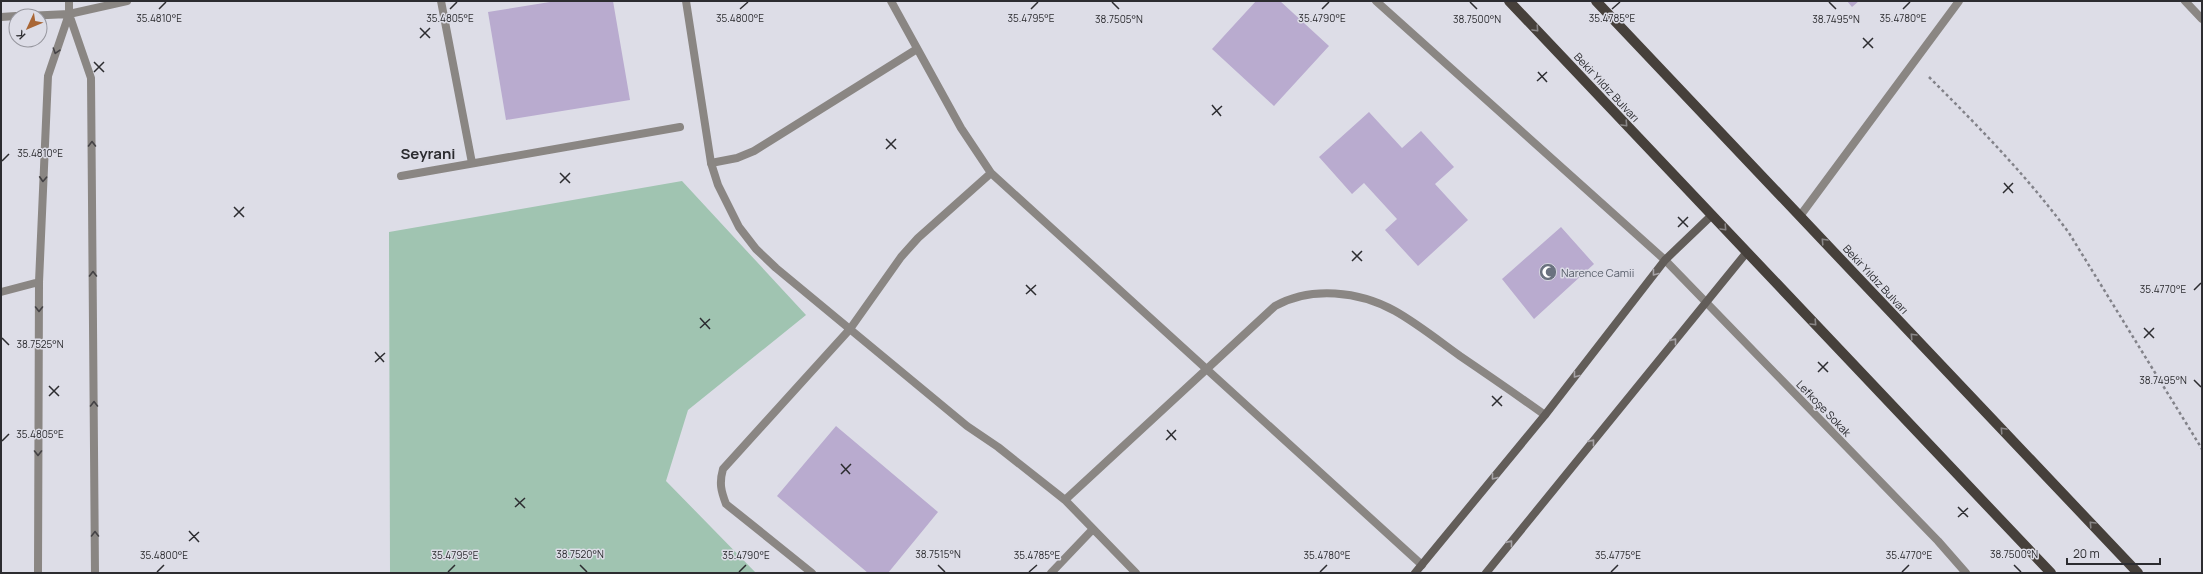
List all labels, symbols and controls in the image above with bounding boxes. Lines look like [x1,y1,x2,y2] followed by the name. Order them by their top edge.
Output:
[8,8,48,48] north arrow
[136,11,182,25] text: 35.4810°E
[426,11,474,25] text: 35.4805°E
[716,11,764,25] text: 35.4800°E
[1008,11,1055,25] text: 35.4795°E
[1298,11,1346,25] text: 35.4790°E
[1589,11,1636,25] text: 35.4785°E
[1880,11,1927,25] text: 35.4780°E
[1095,12,1143,26] text: 38.7505°N
[1453,12,1501,26] text: 38.7500°N
[1812,12,1860,26] text: 38.7495°N
[1531,24,1539,32] one-way arrow
[12,27,28,43] text: K
[53,47,61,54] one-way arrow
[1571,49,1643,125] street label: Bekir Yıldız Bulvarı
[1621,119,1628,127] one-way arrow
[88,141,96,147] one-way arrow
[400,143,456,164] district label: Seyrani
[17,146,63,160] text: 35.4810°E
[39,176,48,182] one-way arrow
[1720,223,1727,231] one-way arrow
[1821,238,1829,246] one-way arrow
[1840,241,1912,317] street label: Bekir Yıldız Bulvarı
[1538,262,1558,282] mosque icon: Narence Camii
[1561,265,1634,280] place label: Narence Camii
[1653,268,1660,275] one-way arrow
[89,271,97,277] one-way arrow
[2140,282,2186,296] text: 35.4770°E
[35,306,43,312] one-way arrow
[1809,318,1817,326] one-way arrow
[1911,333,1918,341] one-way arrow
[16,337,64,351] text: 38.7525°N
[1670,338,1677,346] one-way arrow
[1573,371,1580,378] one-way arrow
[2139,373,2187,387] text: 38.7495°N
[1793,377,1855,440] street label: Lefkoşe Sokak
[90,401,98,407] one-way arrow
[16,427,64,441] text: 35.4805°E
[2000,427,2008,435] one-way arrow
[1588,439,1595,446] one-way arrow
[34,450,42,456] one-way arrow
[1492,472,1499,479] one-way arrow
[2090,521,2097,529] one-way arrow
[91,531,99,537] one-way arrow
[1506,540,1513,547] one-way arrow
[2067,540,2160,566] scale bar
[2073,545,2100,562] text: 20 m
[556,547,604,561] text: 38.7520°N
[915,547,961,561] text: 38.7515°N
[1990,547,2038,561] text: 38.7500°N
[140,548,188,562] text: 35.4800°E
[432,548,479,562] text: 35.4795°E
[722,548,770,562] text: 35.4790°E
[1014,548,1061,562] text: 35.4785°E
[1304,548,1351,562] text: 35.4780°E
[1595,548,1641,562] text: 35.4775°E
[1886,548,1932,562] text: 35.4770°E

